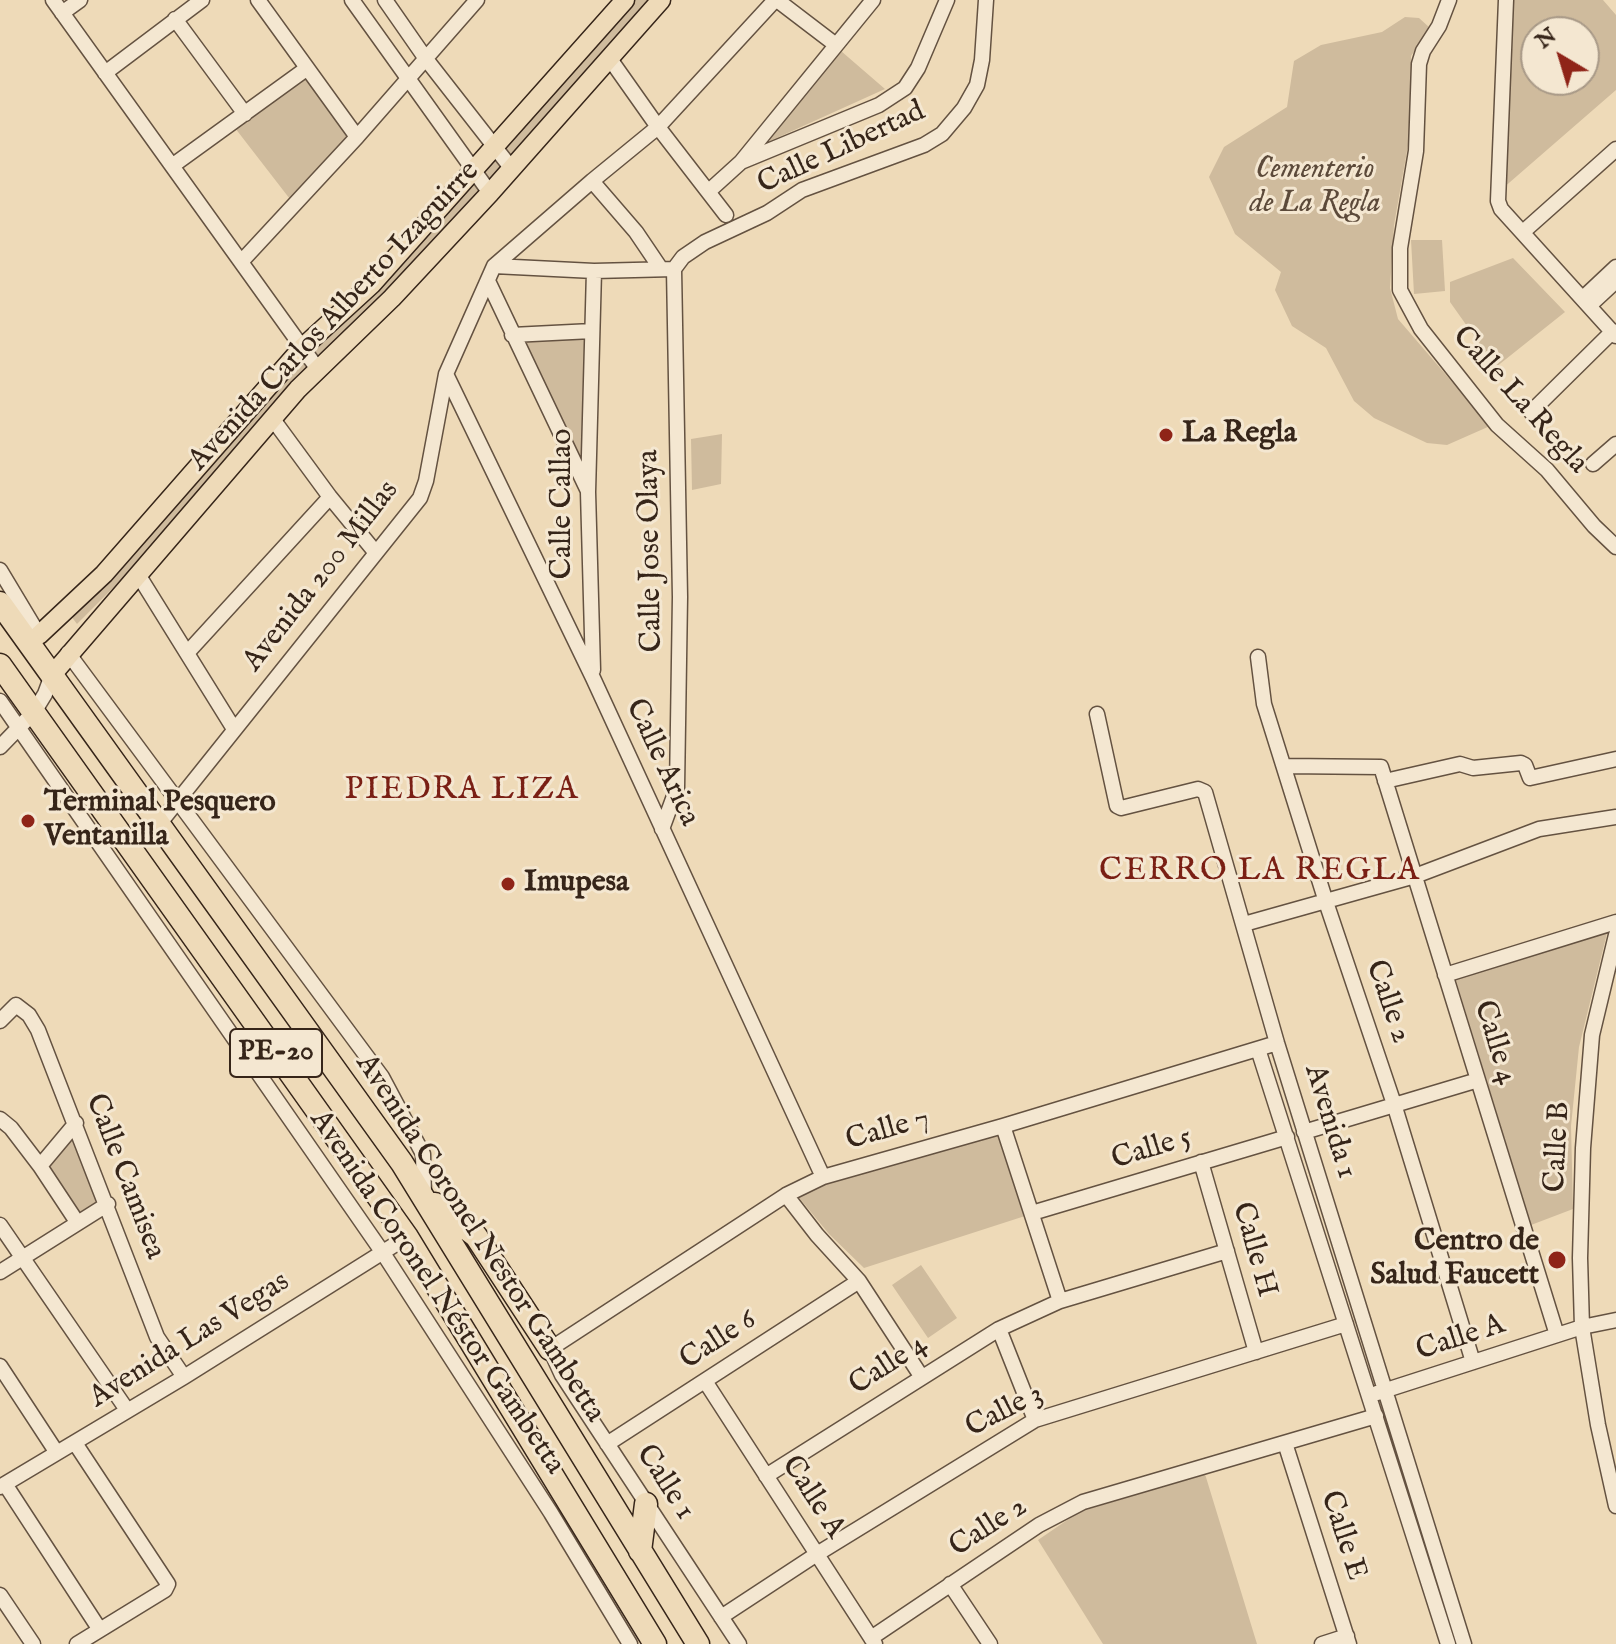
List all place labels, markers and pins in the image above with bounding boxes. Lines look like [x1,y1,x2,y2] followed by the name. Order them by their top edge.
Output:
[1182,417,1297,453] place label: La Regla
[1157,426,1175,444] marker: La Regla
[44,786,276,856] place label: Terminal Pesquero Ventanilla
[19,812,37,830] marker: Terminal Pesquero Ventanilla
[524,866,629,902] place label: Imupesa
[499,875,517,893] marker: Imupesa
[1370,1225,1539,1296] place label: Centro de Salud Faucett
[1546,1249,1568,1271] marker: Centro de Salud Faucett

